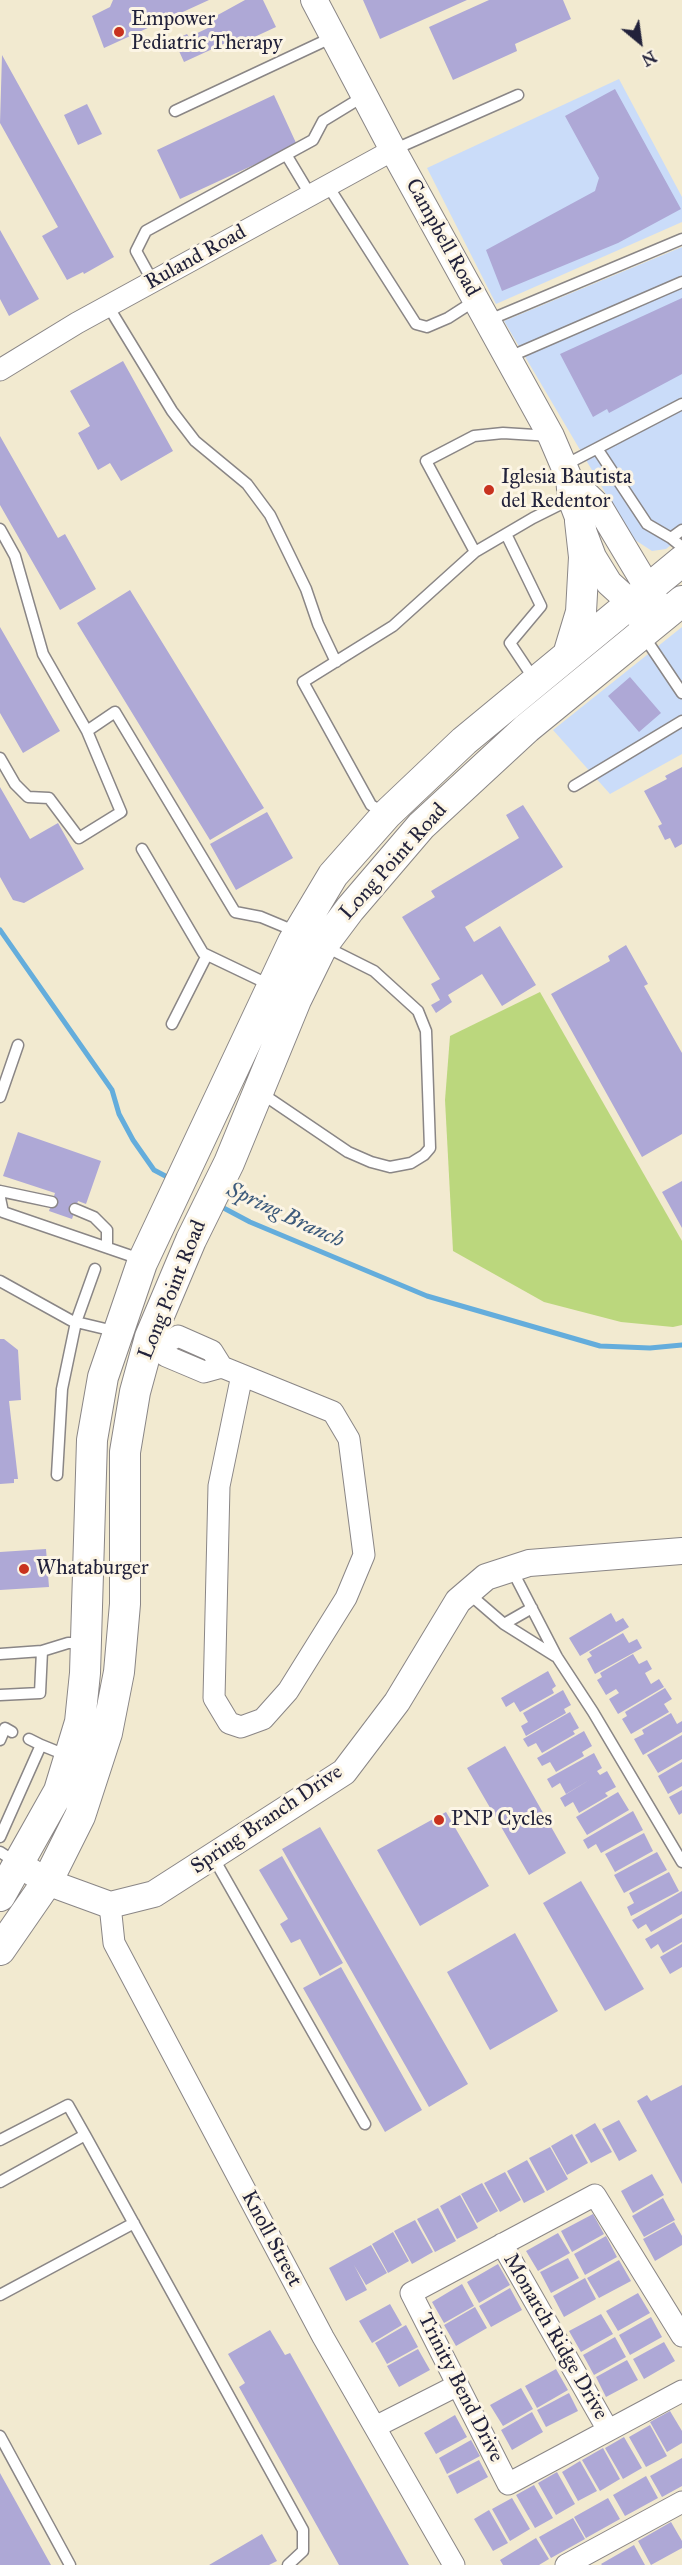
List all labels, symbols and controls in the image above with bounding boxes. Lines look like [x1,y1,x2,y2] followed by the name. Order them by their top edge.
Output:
[131,7,283,57] place label: Empower Pediatric Therapy
[610,12,670,72] north arrow
[112,25,126,39] marker: Empower Pediatric Therapy
[638,47,660,70] text: N
[399,175,485,301] street label: Campbell Road
[141,220,251,296] street label: Ruland Road
[501,465,632,515] place label: Iglesia Bautista del Redentor
[482,483,496,497] marker: Iglesia Bautista del Redentor
[335,799,453,925] street label: Long Point Road
[222,1177,348,1255] water label: Spring Branch
[134,1217,212,1363] street label: Long Point Road
[36,1556,149,1582] place label: Whataburger
[17,1562,31,1576] marker: Whataburger
[186,1760,348,1880] street label: Spring Branch Drive
[451,1807,552,1833] place label: PNP Cycles
[432,1813,446,1827] marker: PNP Cycles
[235,2187,307,2291] street label: Knoll Street
[497,2249,613,2425] street label: Monarch Ridge Drive
[412,2309,508,2467] street label: Trinity Bend Drive

